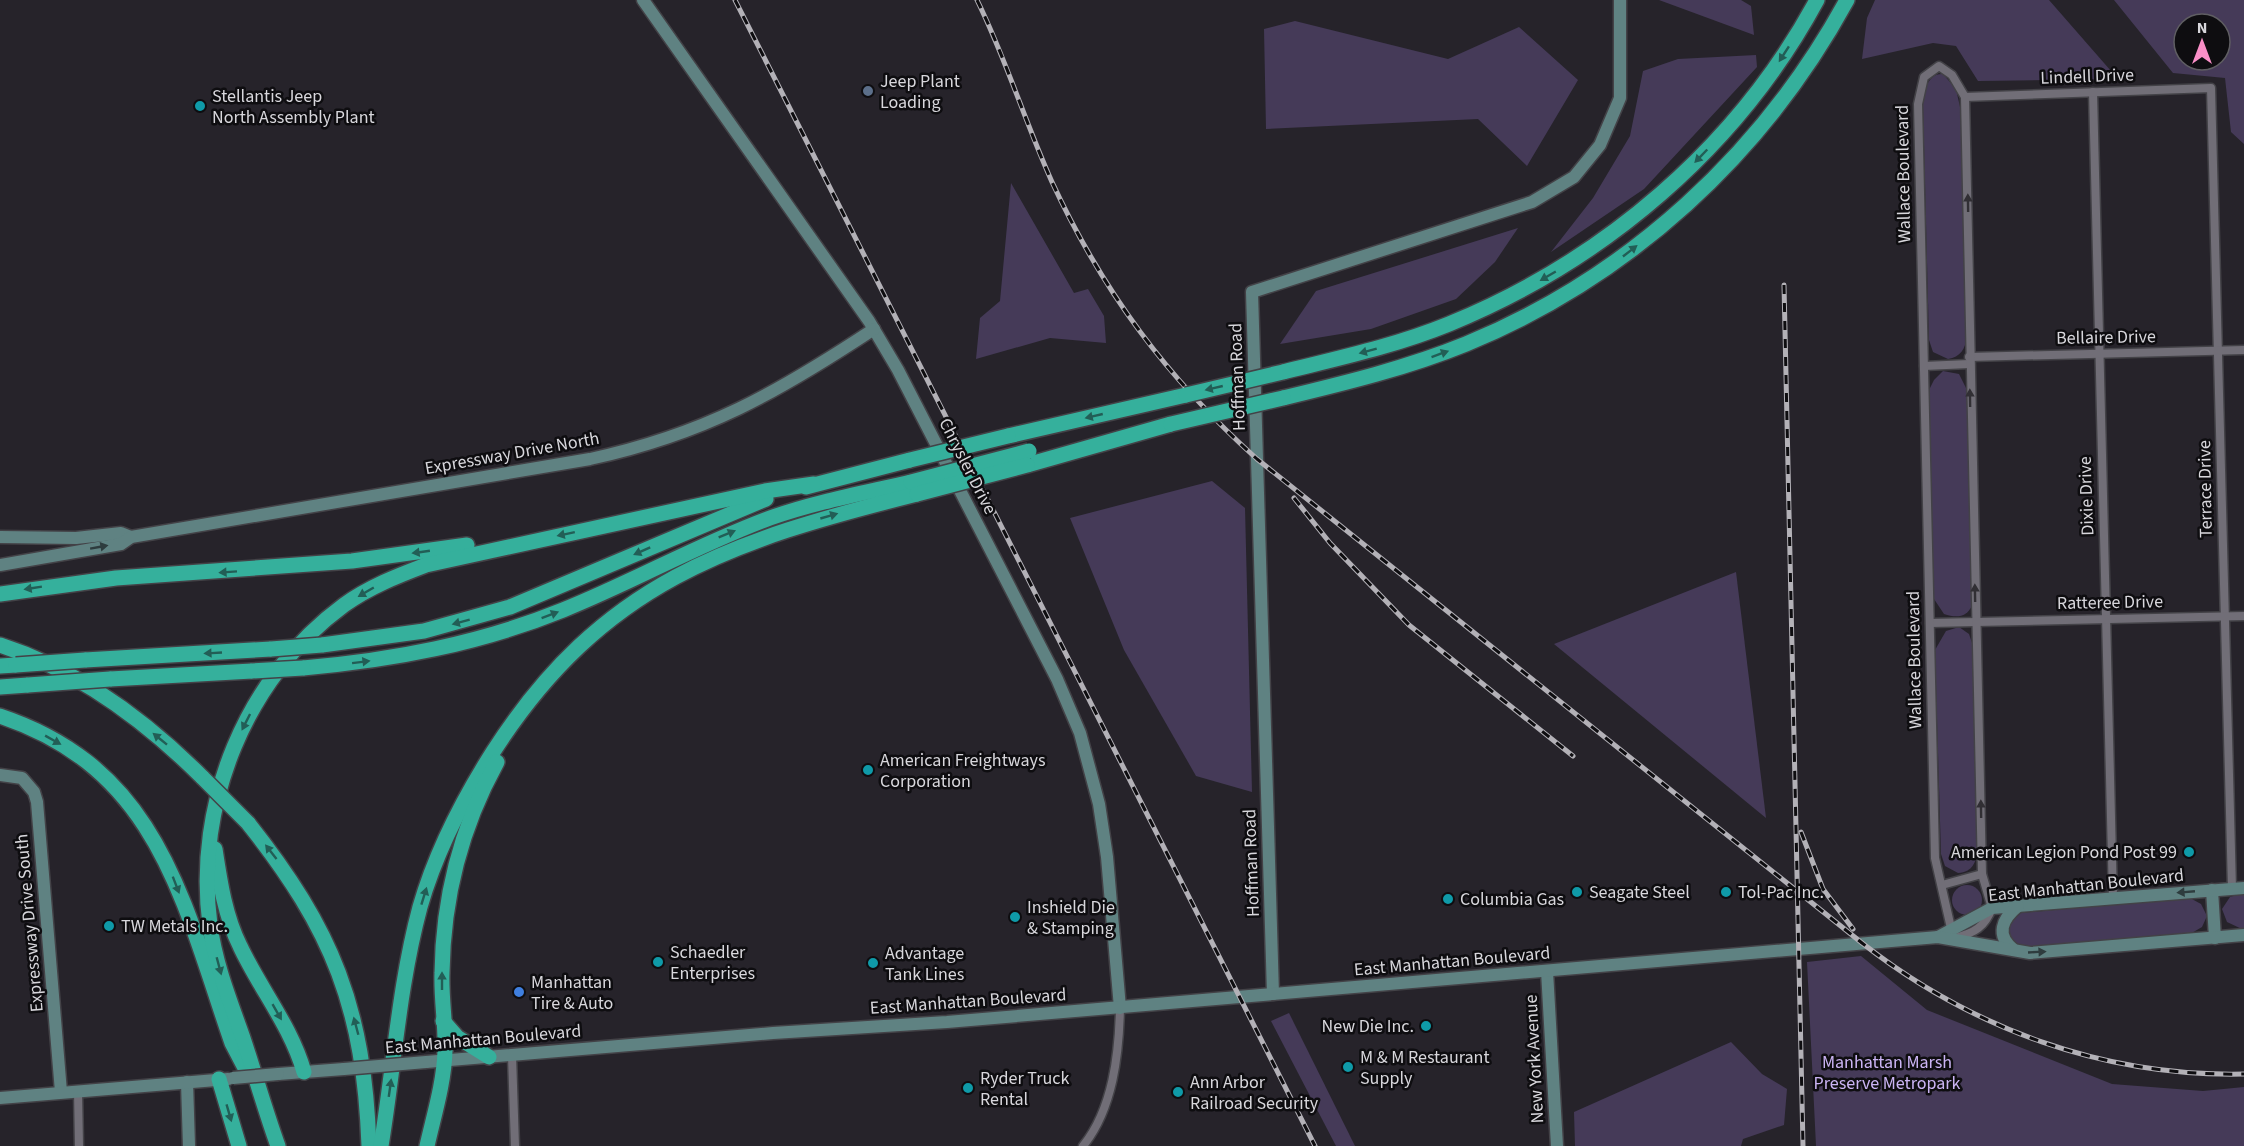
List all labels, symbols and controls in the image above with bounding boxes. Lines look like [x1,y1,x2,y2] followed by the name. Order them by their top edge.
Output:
[2172,12,2232,72] north arrow
[2197,17,2207,39] text: N
[1779,45,1790,62] one-way arrow
[2040,62,2134,91] street label: Lindell Drive
[880,69,960,115] place label: Jeep Plant Loading
[212,84,375,130] place label: Stellantis Jeep North Assembly Plant
[861,84,875,98] marker: Jeep Plant Loading
[193,99,207,113] marker: Stellantis Jeep North Assembly Plant
[1890,105,1917,243] street label: Wallace Boulevard
[1694,149,1708,164] one-way arrow
[1963,194,1973,213] one-way arrow
[1622,246,1637,258] one-way arrow
[1539,270,1556,280] one-way arrow
[1223,323,1252,431] street label: Hoffman Road
[2056,324,2156,351] street label: Bellaire Drive
[1359,346,1377,356] one-way arrow
[1432,349,1450,359] one-way arrow
[1204,384,1223,393] one-way arrow
[1966,389,1975,408] one-way arrow
[1084,412,1103,421] one-way arrow
[933,414,1003,519] street label: Chrysler Drive
[423,426,601,481] street label: Expressway Drive North
[2192,440,2219,538] street label: Terrace Drive
[2073,456,2100,536] street label: Dixie Drive
[820,511,838,521] one-way arrow
[719,529,737,539] one-way arrow
[556,530,575,539] one-way arrow
[90,543,109,552] one-way arrow
[634,546,651,555] one-way arrow
[412,548,431,557] one-way arrow
[218,567,237,577] one-way arrow
[24,584,43,593] one-way arrow
[1970,584,1980,603] one-way arrow
[357,587,374,597] one-way arrow
[2057,589,2163,616] street label: Ratteree Drive
[1901,591,1928,729] street label: Wallace Boulevard
[541,610,559,620] one-way arrow
[452,617,470,627] one-way arrow
[203,648,222,657] one-way arrow
[352,658,371,667] one-way arrow
[241,714,251,731] one-way arrow
[152,733,167,745] one-way arrow
[45,735,62,745] one-way arrow
[880,748,1046,794] place label: American Freightways Corporation
[861,763,875,777] marker: American Freightways Corporation
[1976,800,1985,819] one-way arrow
[1237,809,1266,917] street label: Hoffman Road
[9,833,50,1013] street label: Expressway Drive South
[1951,840,2177,865] place label: American Legion Pond Post 99
[265,844,277,859] one-way arrow
[2182,845,2196,859] marker: American Legion Pond Post 99
[1987,863,2185,908] street label: East Manhattan Boulevard
[172,876,182,894] one-way arrow
[1589,880,1690,905] place label: Seagate Steel
[1738,880,1824,905] place label: Tol-Pac Inc.
[1570,885,1584,899] marker: Seagate Steel
[1719,885,1733,899] marker: Tol-Pac Inc.
[420,887,429,905] one-way arrow
[1460,887,1564,912] place label: Columbia Gas
[2176,887,2195,897] one-way arrow
[1441,892,1455,906] marker: Columbia Gas
[1027,895,1115,941] place label: Inshield Die & Stamping
[1008,910,1022,924] marker: Inshield Die & Stamping
[121,914,228,939] place label: TW Metals Inc.
[102,919,116,933] marker: TW Metals Inc.
[670,940,755,986] place label: Schaedler Enterprises
[1353,940,1551,983] street label: East Manhattan Boulevard
[885,941,964,987] place label: Advantage Tank Lines
[2028,948,2047,957] one-way arrow
[651,955,665,969] marker: Schaedler Enterprises
[866,956,880,970] marker: Advantage Tank Lines
[215,957,224,975] one-way arrow
[531,970,613,1016] place label: Manhattan Tire & Auto
[437,971,447,990] one-way arrow
[869,982,1067,1021] street label: East Manhattan Boulevard
[512,985,526,999] marker: Manhattan Tire & Auto
[1519,994,1550,1124] street label: New York Avenue
[272,1004,282,1021] one-way arrow
[1321,1014,1414,1039] place label: New Die Inc.
[351,1016,360,1034] one-way arrow
[384,1018,582,1061] street label: East Manhattan Boulevard
[1419,1019,1433,1033] marker: New Die Inc.
[1360,1045,1490,1091] place label: M & M Restaurant Supply
[1814,1050,1961,1096] park label: Manhattan Marsh Preserve Metropark
[1341,1060,1355,1074] marker: M & M Restaurant Supply
[980,1066,1069,1112] place label: Ryder Truck Rental
[1190,1070,1319,1116] place label: Ann Arbor Railroad Security
[386,1079,395,1098] one-way arrow
[961,1081,975,1095] marker: Ryder Truck Rental
[1171,1085,1185,1099] marker: Ann Arbor Railroad Security
[225,1104,234,1122] one-way arrow

